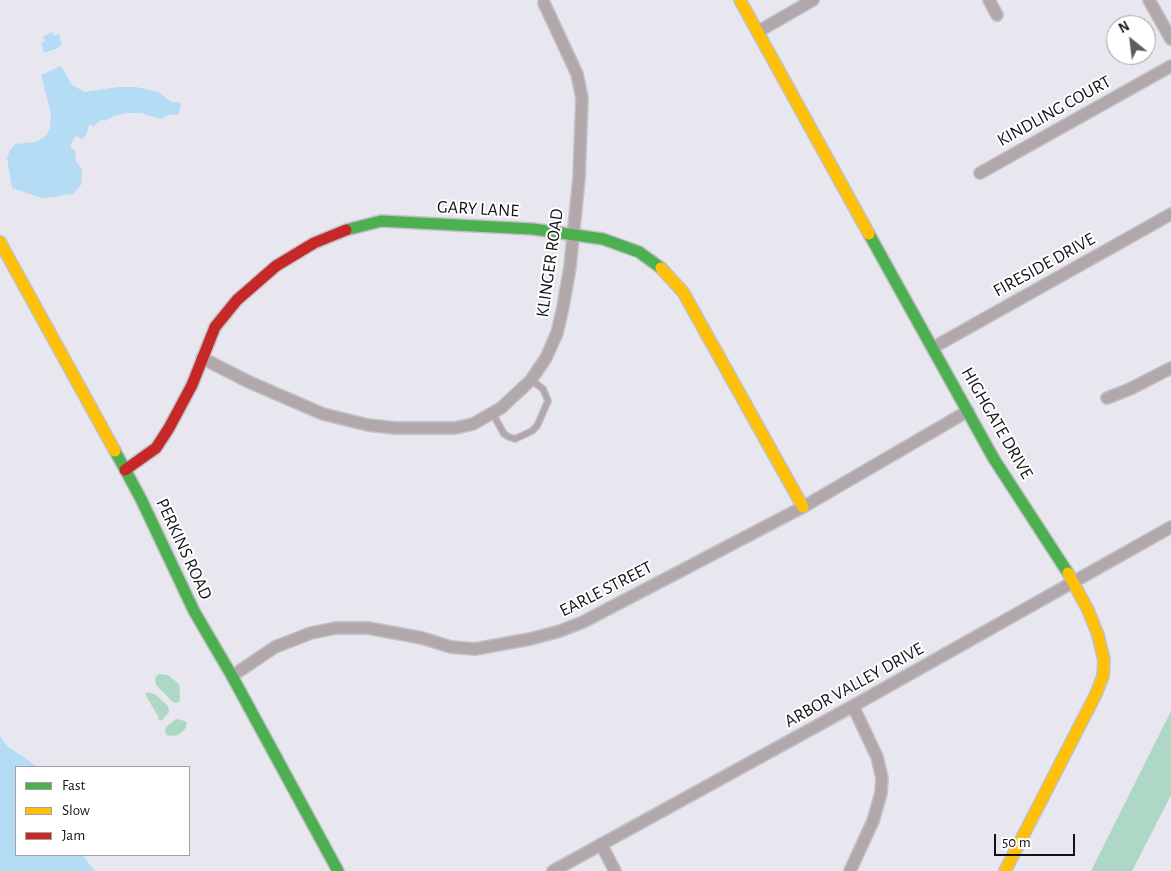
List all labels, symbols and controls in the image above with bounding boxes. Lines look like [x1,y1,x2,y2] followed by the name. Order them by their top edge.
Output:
[1106,15,1156,65] north arrow
[1117,19,1132,36] text: N
[993,71,1115,151] street label: KINDLING COURT
[436,196,520,222] street label: GARY LANE
[532,207,568,319] street label: KLINGER ROAD
[989,228,1099,302] street label: FIRESIDE DRIVE
[956,363,1038,483] street label: HIGHGATE DRIVE
[151,495,217,603] street label: PERKINS ROAD
[556,556,656,622] street label: EARLE STREET
[781,638,927,732] street label: ARBOR VALLEY DRIVE
[15,766,190,856] legend
[62,778,85,793] text: Fast
[62,803,90,818] text: Slow
[996,824,1077,856] scale bar
[62,828,85,843] text: Jam
[1002,835,1031,850] text: 50 m

